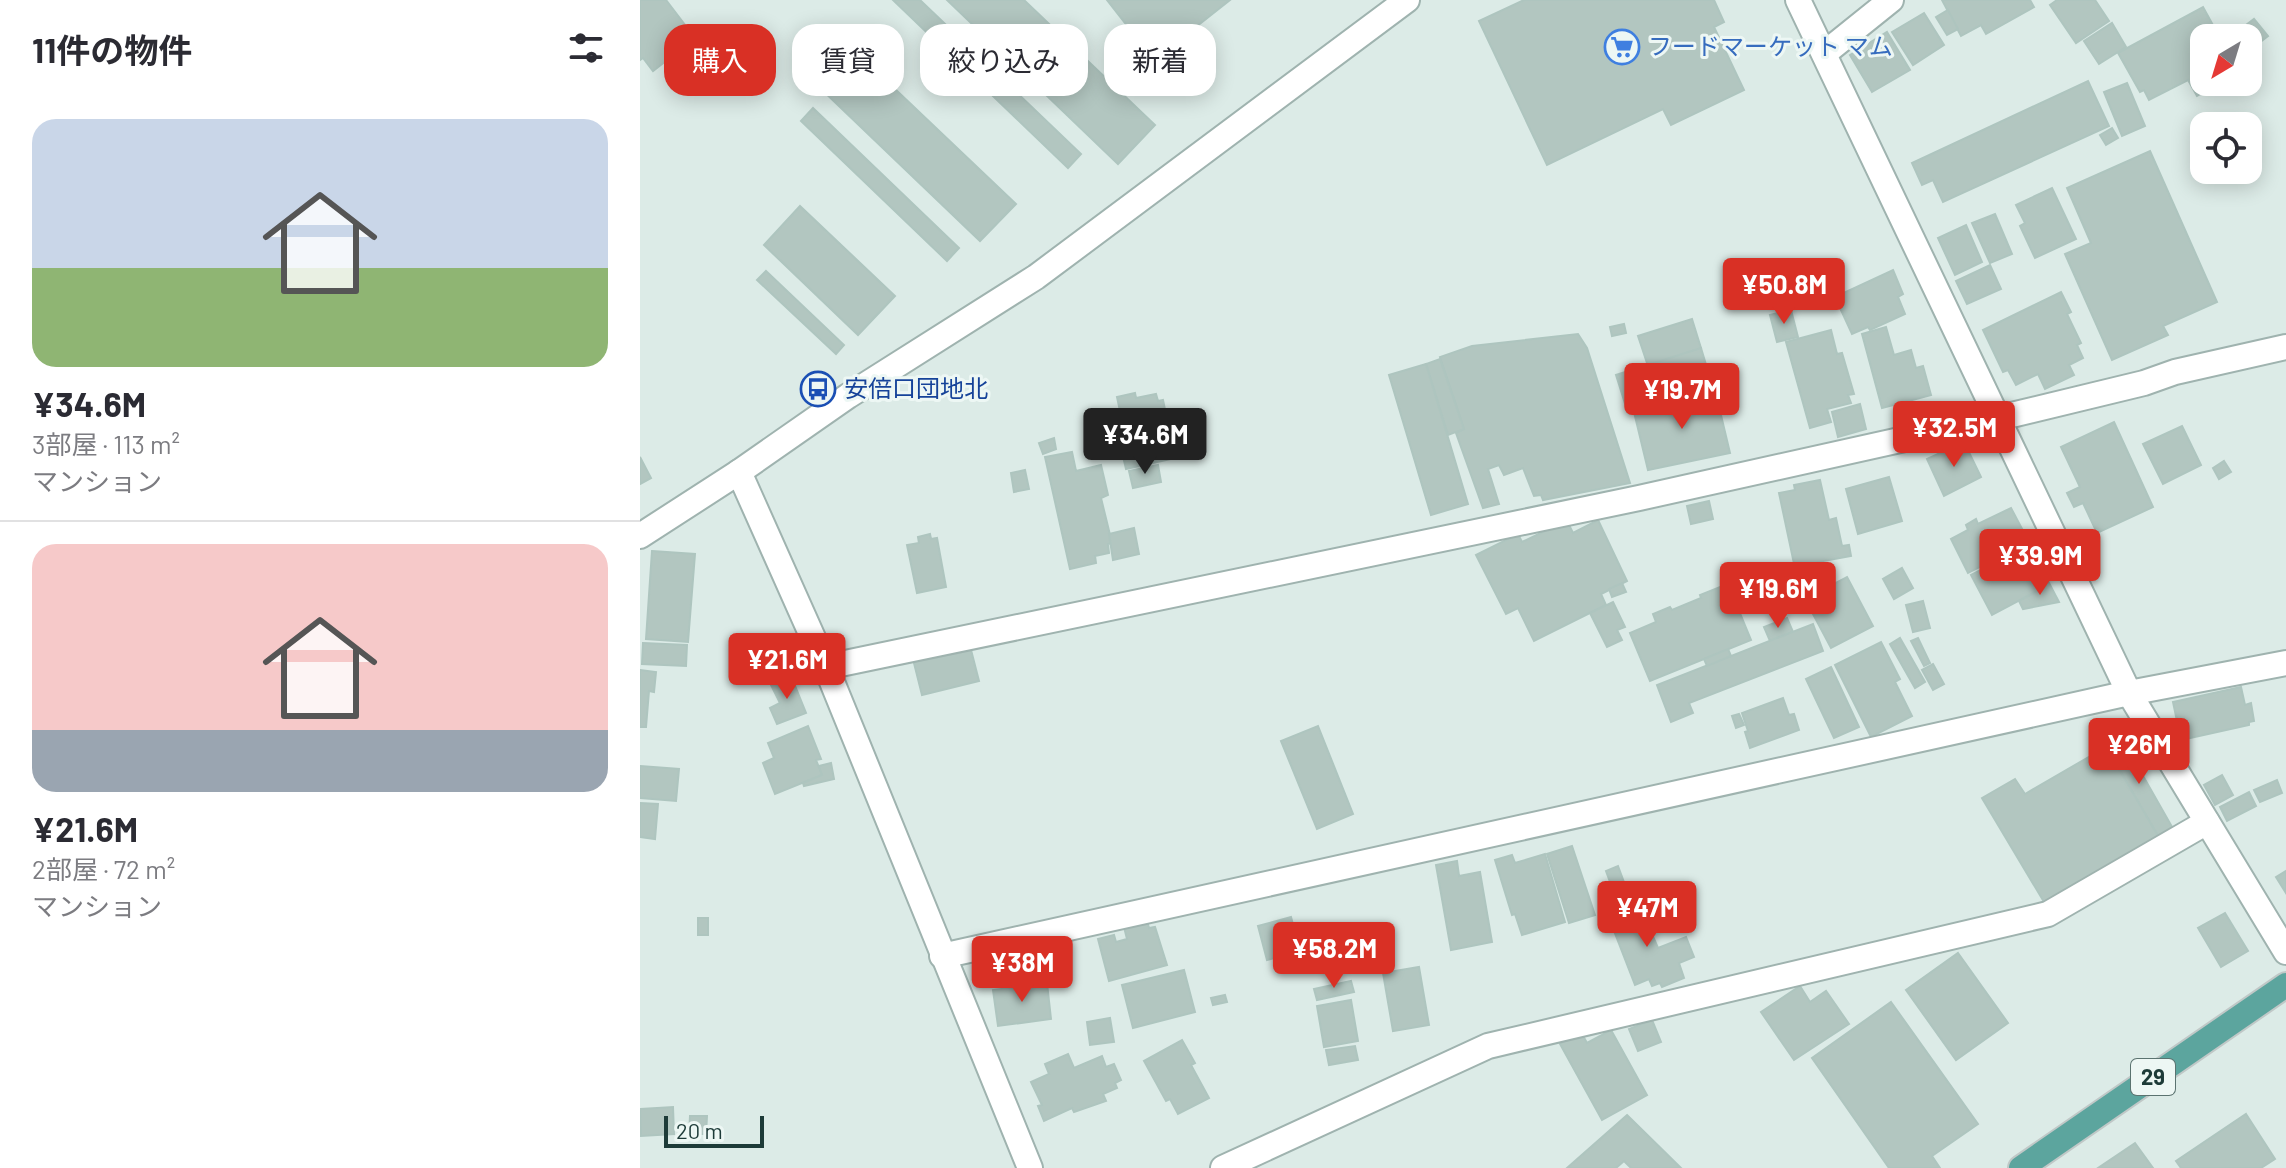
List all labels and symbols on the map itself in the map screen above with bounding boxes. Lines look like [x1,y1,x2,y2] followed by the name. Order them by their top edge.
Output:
[2190,24,2262,96] north arrow
[1603,28,1641,66] supermarket icon: フードマーケット マム
[1648,31,1893,60] place label: フードマーケット マム
[1719,258,1849,326] pin: ¥50.8M
[1617,363,1747,431] pin: ¥19.7M
[799,370,837,408] bus stop icon: 安倍口団地北
[844,373,988,402] place label: 安倍口団地北
[1889,401,2019,469] pin: ¥32.5M
[1080,408,1210,476] pin: ¥34.6M
[1975,529,2105,597] pin: ¥39.9M
[1713,562,1843,630] pin: ¥19.6M
[722,633,852,701] pin: ¥21.6M
[2092,718,2186,786] pin: ¥26M
[1600,881,1694,949] pin: ¥47M
[1269,922,1399,990] pin: ¥58.2M
[975,936,1069,1004] pin: ¥38M
[2131,1059,2175,1095] road number: 29
[664,1112,764,1148] scale bar

